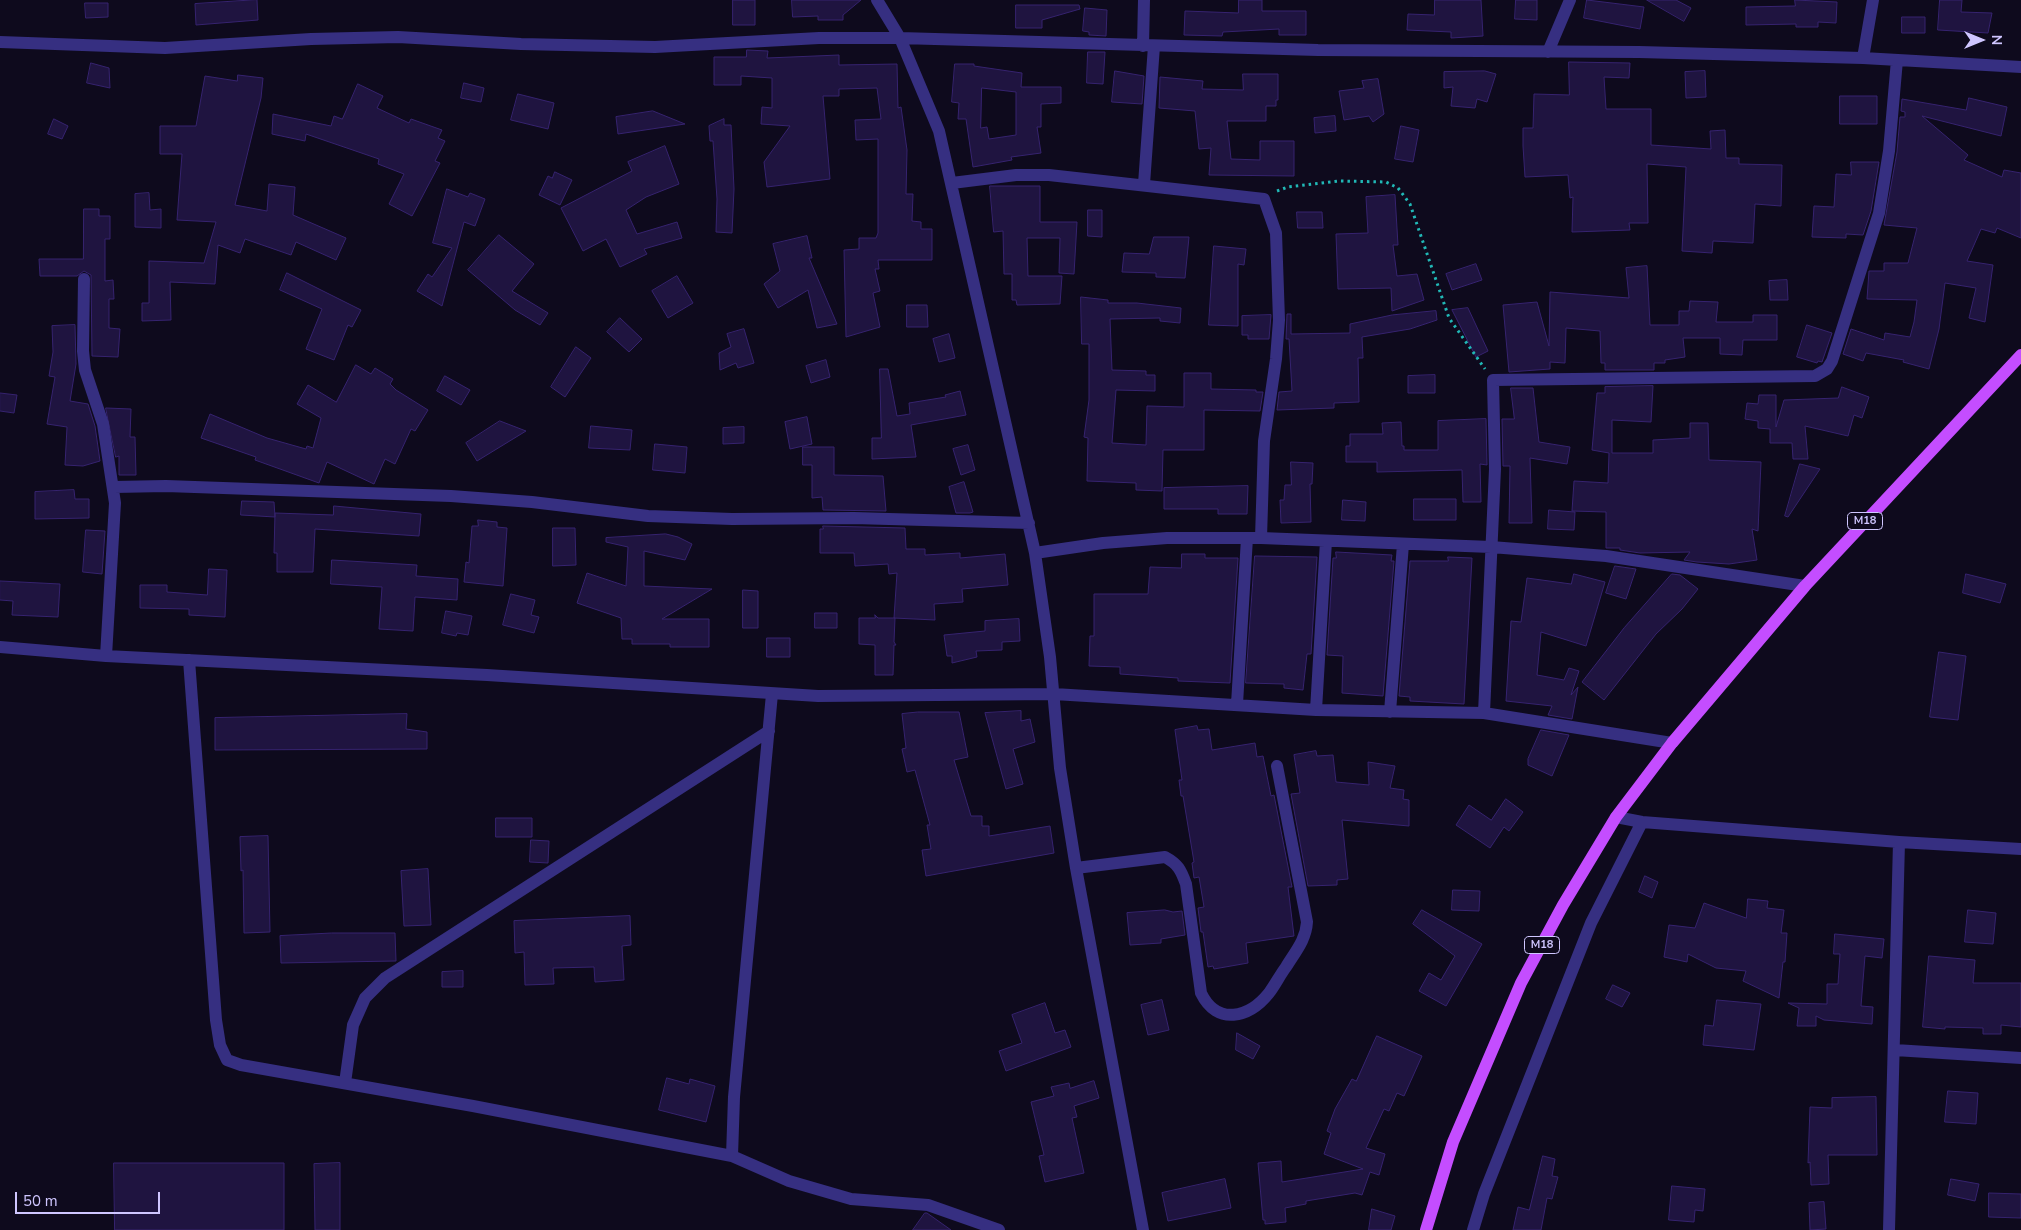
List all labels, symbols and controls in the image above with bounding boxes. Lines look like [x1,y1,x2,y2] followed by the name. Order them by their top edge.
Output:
[1956,15,2006,65] north arrow
[1987,35,2006,45] text: N
[1848,512,1882,530] road number: M18
[1524,936,1560,954] road number: M18
[18,1182,162,1214] scale bar
[23,1191,58,1211] text: 50 m

